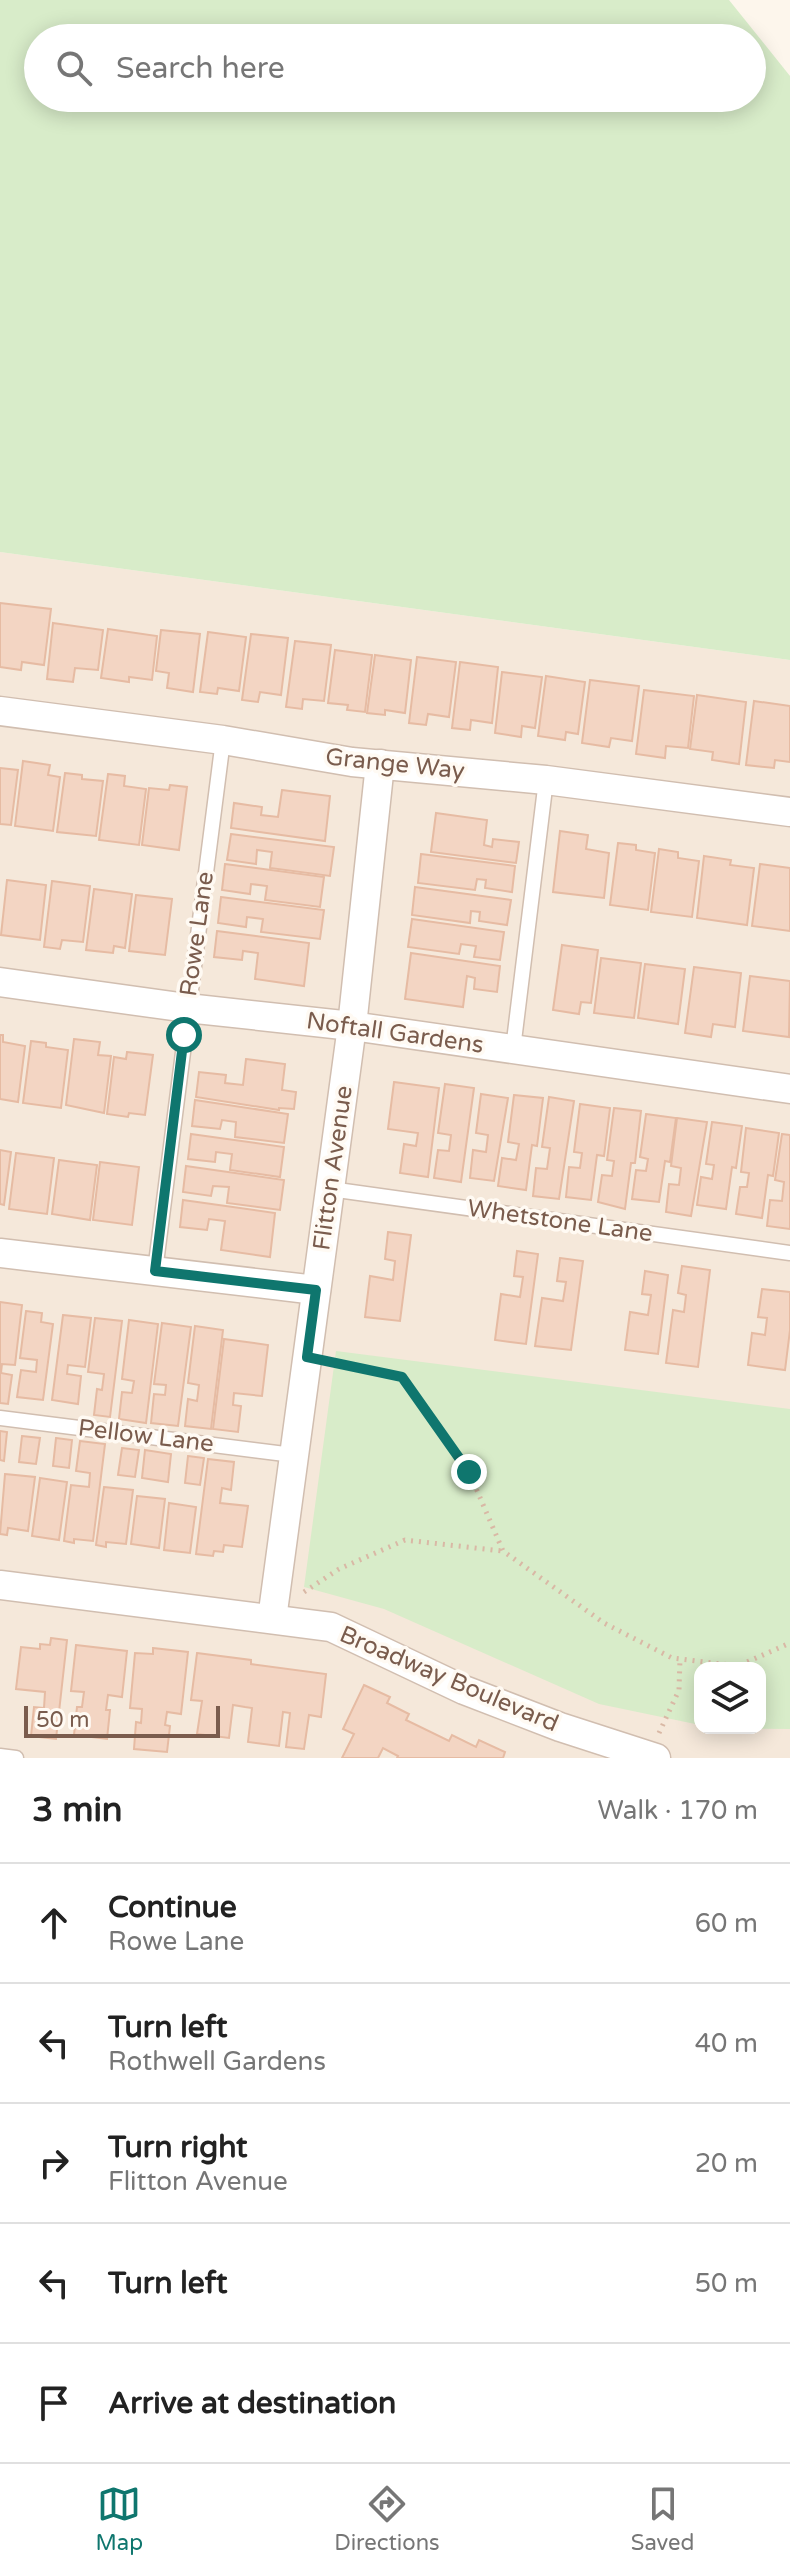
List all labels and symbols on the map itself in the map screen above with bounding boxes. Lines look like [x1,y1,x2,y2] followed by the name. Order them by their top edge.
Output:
[324,742,466,786] street label: Grange Way
[174,870,220,998] street label: Rowe Lane
[305,1006,485,1060] street label: Noftall Gardens
[166,1017,202,1053] route start
[307,1084,359,1252] street label: Flitton Avenue
[466,1194,654,1248] street label: Whetstone Lane
[76,1413,216,1459] street label: Pellow Lane
[451,1454,487,1490] route end
[335,1620,563,1738] street label: Broadway Boulevard
[24,1702,220,1738] scale bar

